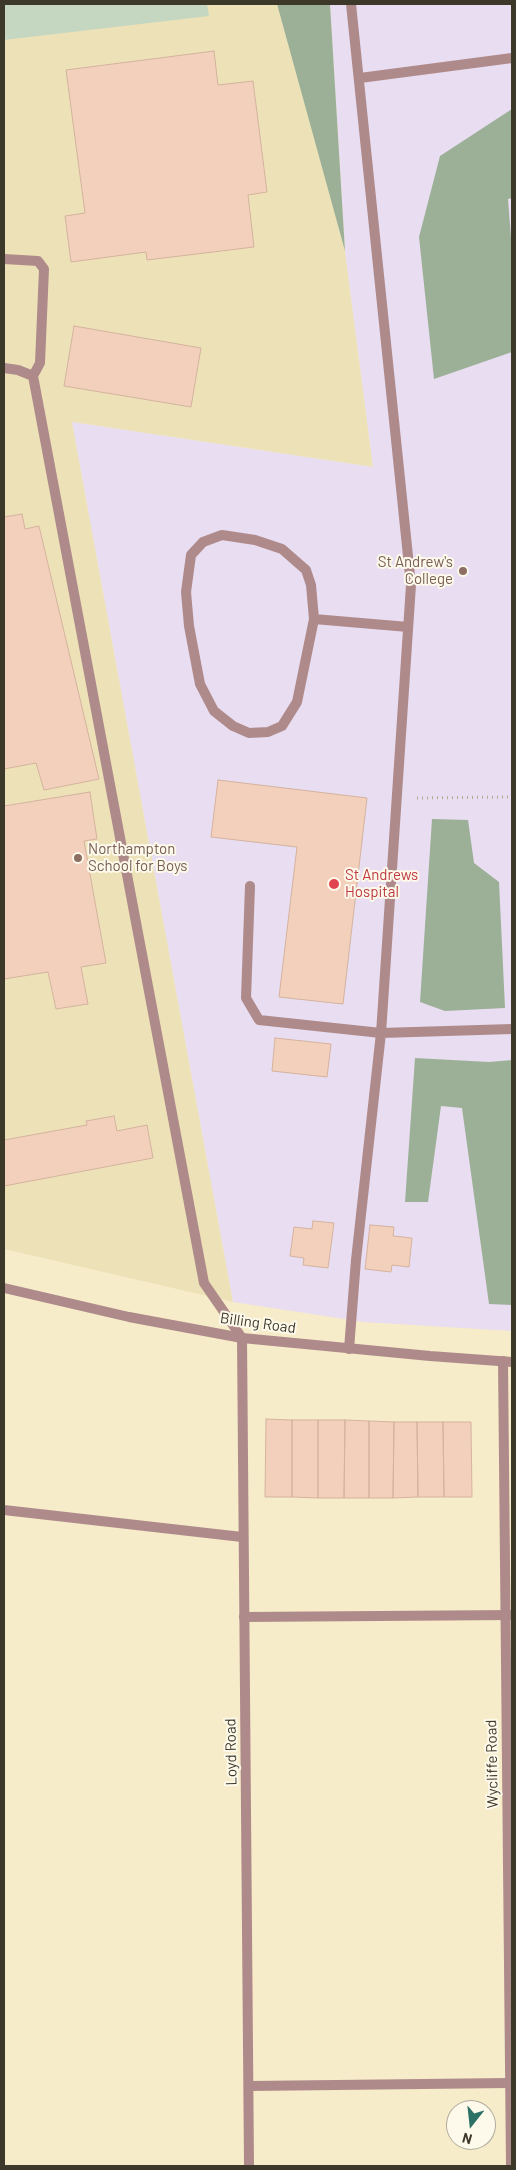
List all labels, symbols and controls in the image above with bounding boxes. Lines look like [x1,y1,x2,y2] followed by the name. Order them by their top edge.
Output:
[378,553,453,588] place label: St Andrew's College
[457,565,469,577] marker: St Andrew's College
[88,840,188,875] place label: Northampton School for Boys
[72,852,84,864] marker: Northampton School for Boys
[345,866,418,901] place label: St Andrews Hospital
[327,877,341,891] marker: St Andrews Hospital
[219,1309,297,1337] street label: Billing Road
[221,1718,241,1786] street label: Loyd Road
[482,1719,502,1809] street label: Wycliffe Road
[446,2100,496,2150] north arrow
[460,2129,474,2148] text: N

